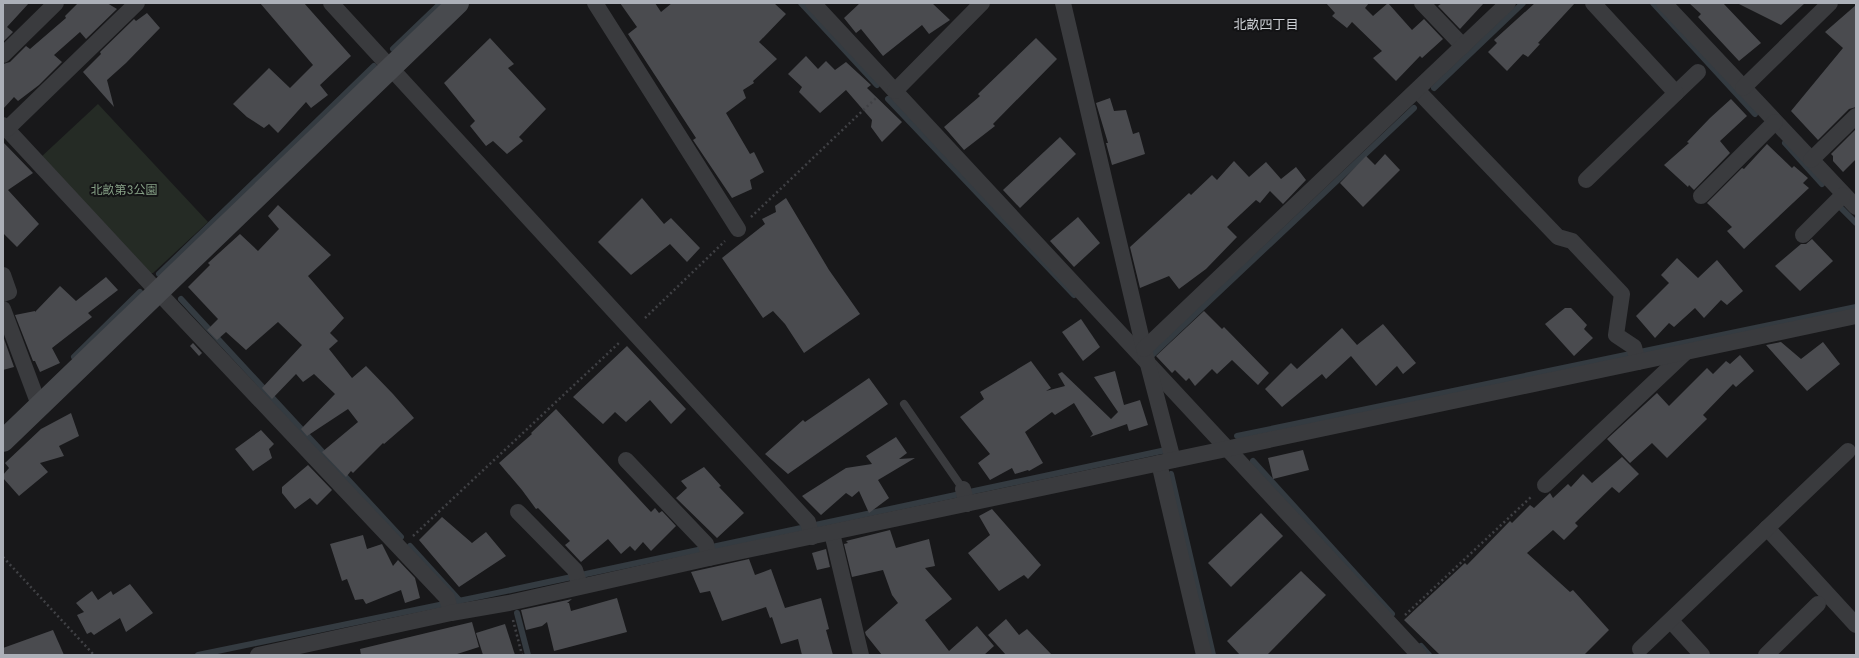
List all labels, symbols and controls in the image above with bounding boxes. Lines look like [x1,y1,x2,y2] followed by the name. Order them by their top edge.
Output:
[1233,15,1299,34] district label: 北畝四丁目
[91,181,157,199] park label: 北畝第３公園

